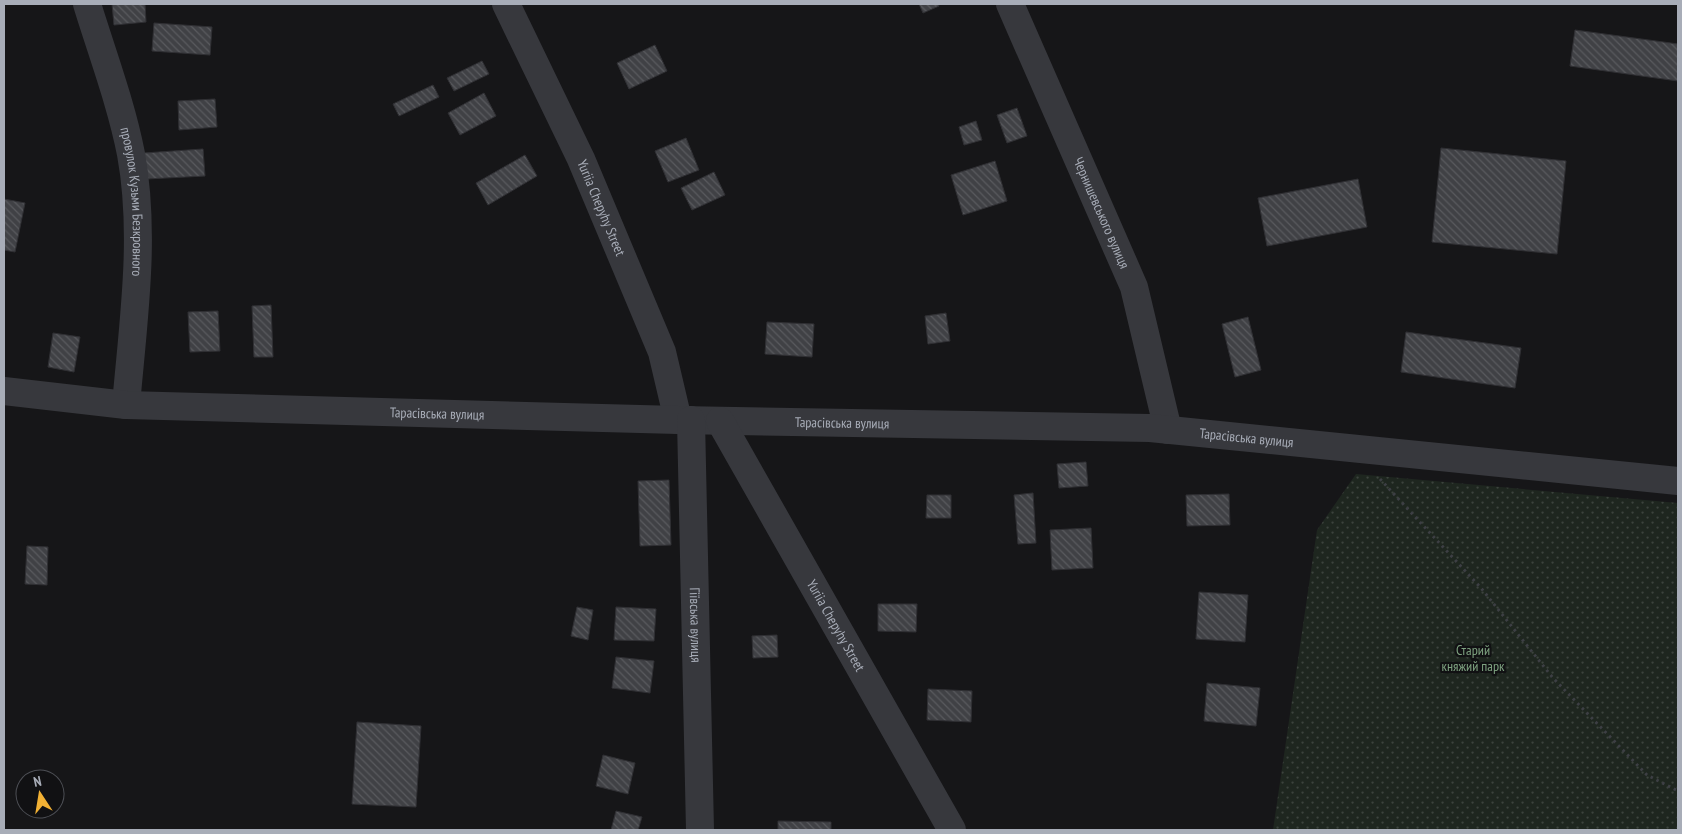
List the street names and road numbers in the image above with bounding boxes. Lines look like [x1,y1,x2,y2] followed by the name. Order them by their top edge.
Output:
[116,125,147,277] street label: провулок Кузьми Безкровного
[1069,154,1134,271] street label: Чернишевського вулиця
[573,157,630,259] street label: Yuriia Chepyhy Street
[390,403,485,424] street label: Тарасівська вулиця
[795,413,889,433] street label: Тарасівська вулиця
[1199,424,1294,451] street label: Тарасівська вулиця
[803,576,869,675] street label: Yuriia Chepyhy Street
[686,587,705,663] street label: Гіївська вулиця

